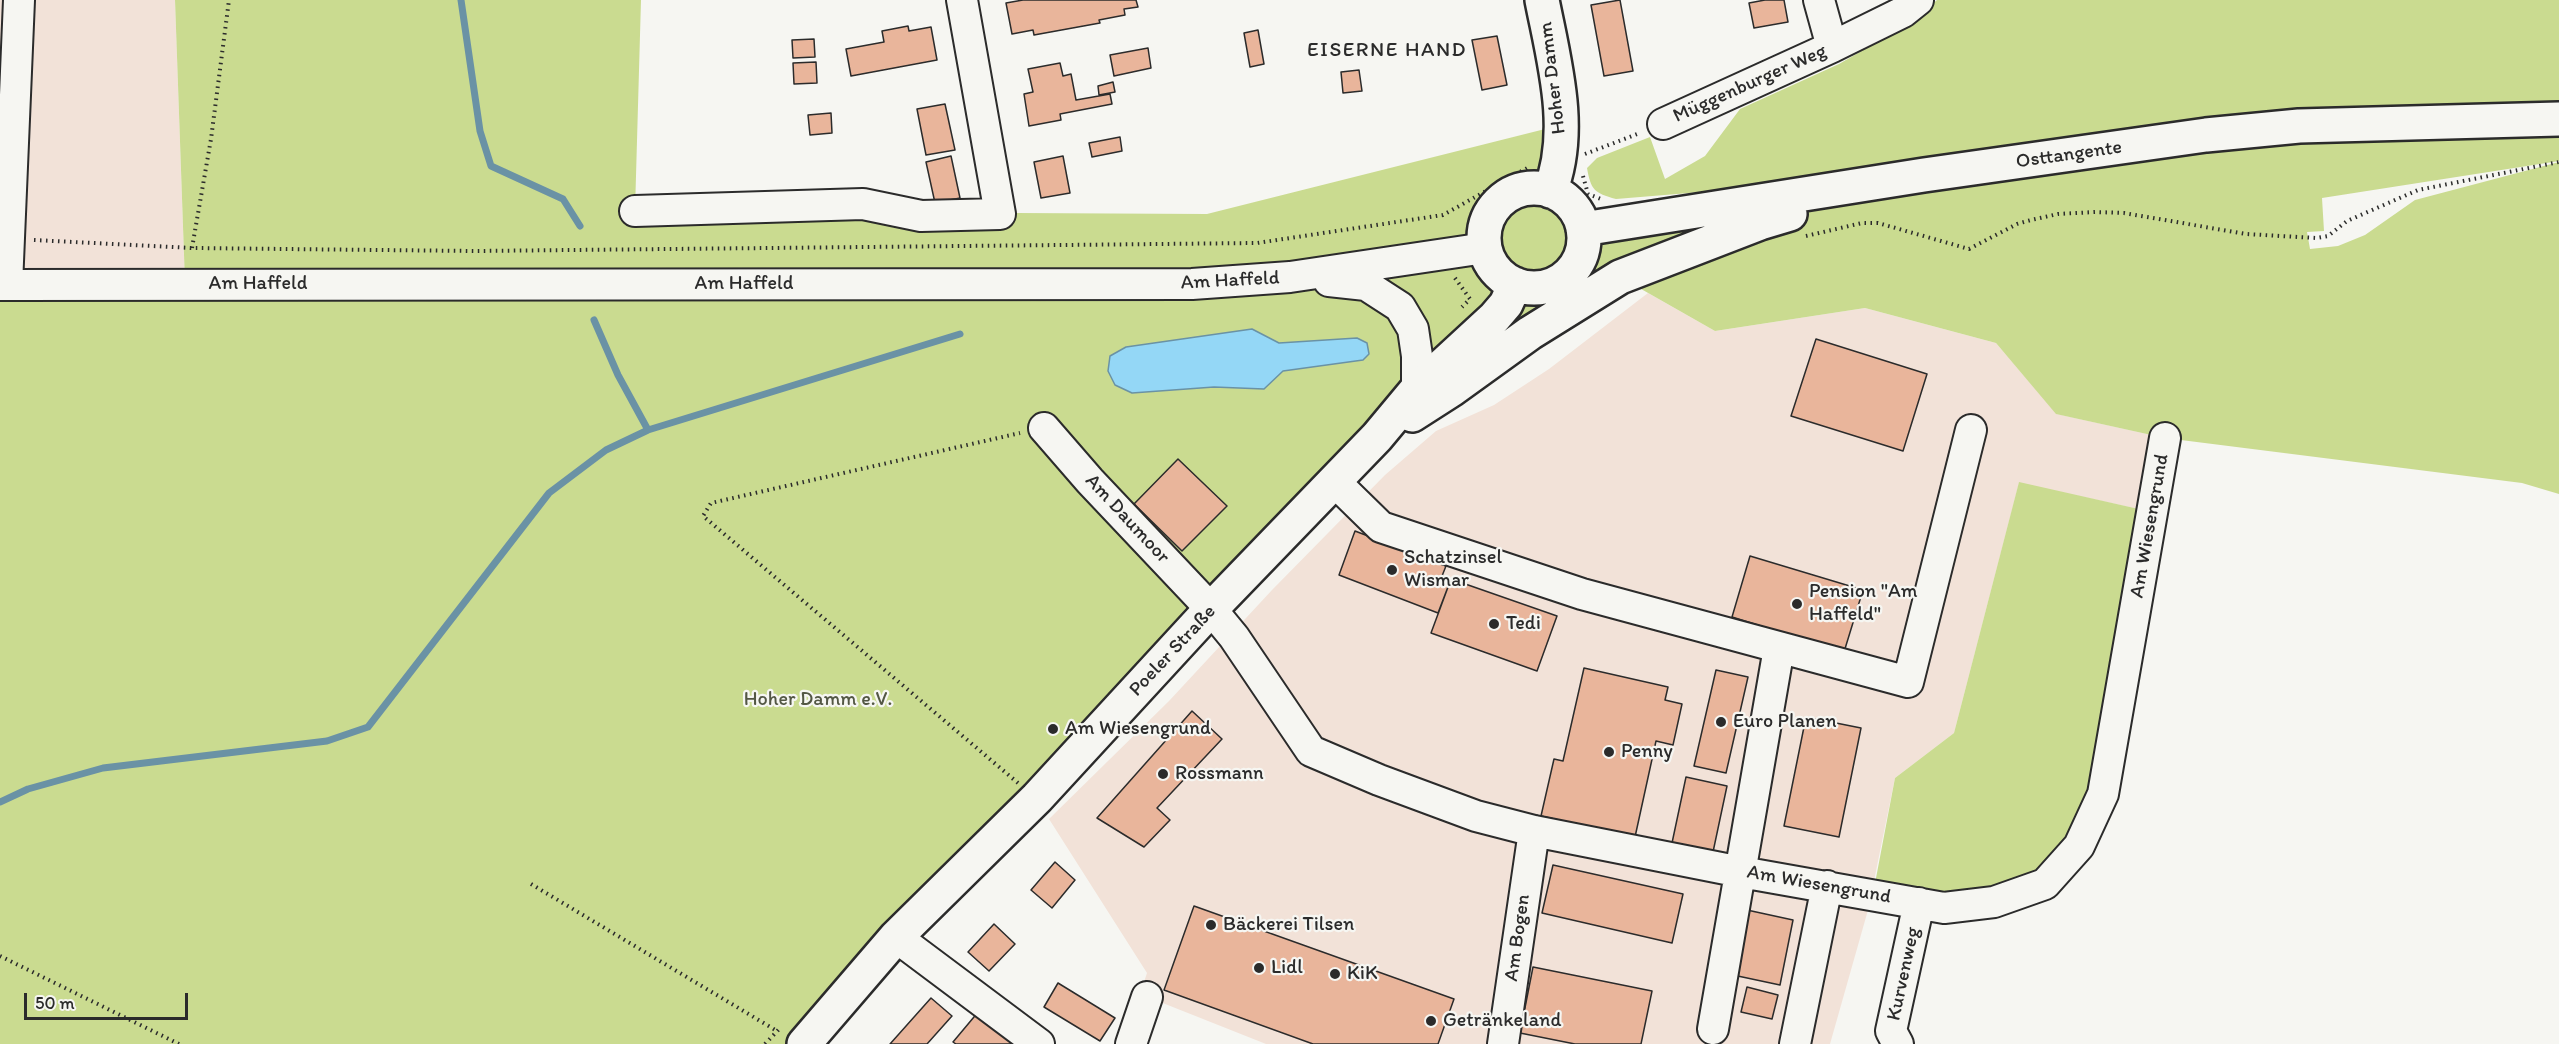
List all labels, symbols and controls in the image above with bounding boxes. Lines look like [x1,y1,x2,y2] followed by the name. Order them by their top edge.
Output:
[1534,20,1572,136] street label: Hoher Damm
[1308,38,1466,64] district label: EISERNE HAND
[1670,39,1830,129] street label: Müggenburger Weg
[2014,136,2124,174] street label: Osttangente
[1180,266,1280,296] street label: Am Haffeld
[209,272,307,296] street label: Am Haffeld
[695,272,793,296] street label: Am Haffeld
[2126,452,2174,600] street label: Am Wiesengrund
[1080,469,1174,569] street label: Am Daumoor
[1404,546,1502,593] place label: Schatzinsel Wismar
[1385,563,1399,577] marker: Schatzinsel Wismar
[1809,580,1918,627] place label: Pension "Am Haffeld"
[1790,597,1804,611] marker: Pension "Am Haffeld"
[1125,600,1221,702] street label: Poeler Straße
[1506,612,1541,636] place label: Tedi
[1487,617,1501,631] marker: Tedi
[744,688,892,712] park label: Hoher Damm e.V.
[1733,710,1837,734] place label: Euro Planen
[1714,715,1728,729] marker: Euro Planen
[1065,717,1211,741] place label: Am Wiesengrund
[1046,722,1060,736] marker: Am Wiesengrund
[1621,740,1673,764] place label: Penny
[1602,745,1616,759] marker: Penny
[1175,762,1264,786] place label: Rossmann
[1156,767,1170,781] marker: Rossmann
[1745,861,1893,909] street label: Am Wiesengrund
[1500,893,1536,983] street label: Am Bogen
[1223,913,1354,937] place label: Bäckerei Tilsen
[1204,918,1218,932] marker: Bäckerei Tilsen
[1882,925,1926,1023] street label: Kurvenweg
[1271,956,1303,980] place label: Lidl
[1252,961,1266,975] marker: Lidl
[1347,962,1377,986] place label: KiK
[1328,967,1342,981] marker: KiK
[27,981,190,1019] scale bar
[35,992,75,1014] text: 50 m
[1443,1009,1561,1033] place label: Getränkeland
[1424,1014,1438,1028] marker: Getränkeland

